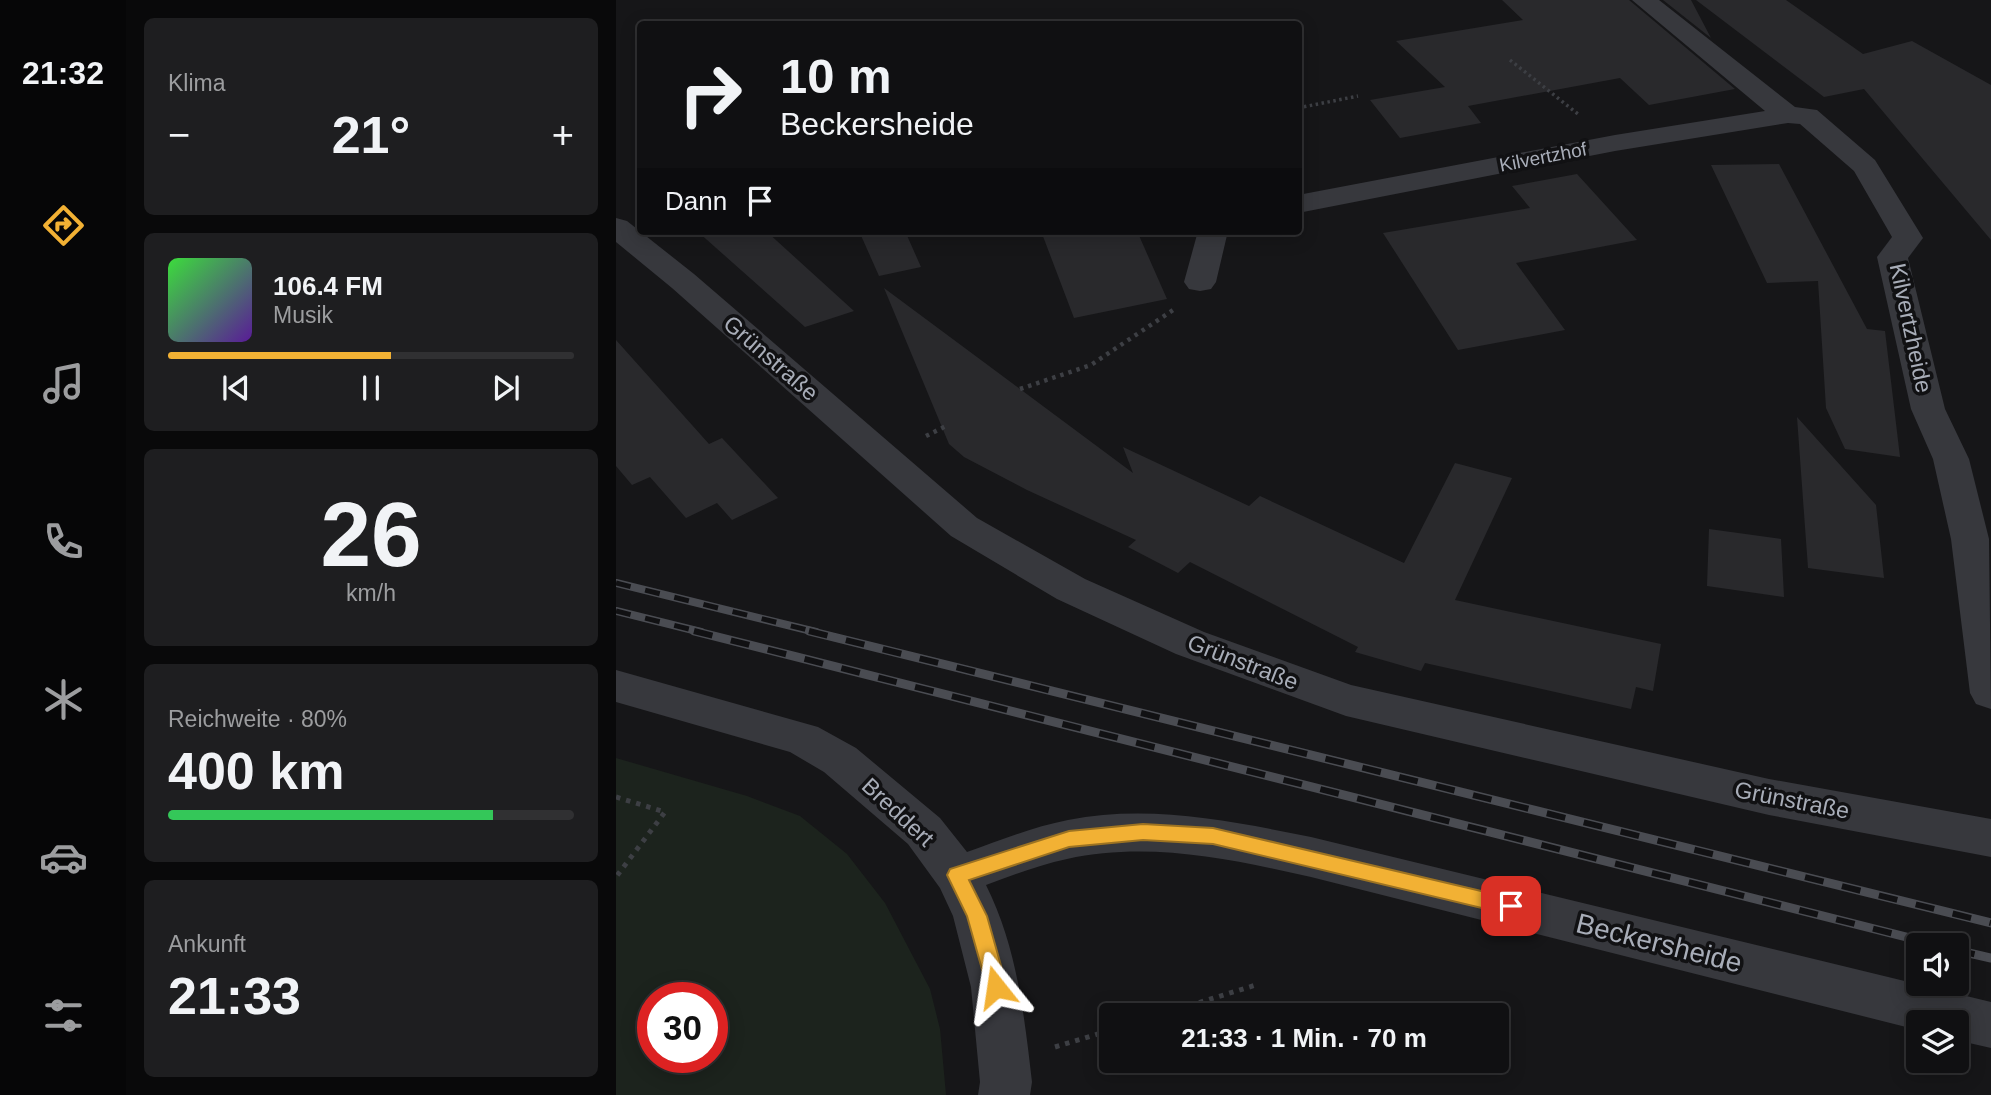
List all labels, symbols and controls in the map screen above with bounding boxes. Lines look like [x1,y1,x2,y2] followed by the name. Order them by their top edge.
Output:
[665,49,756,140] icon: right
[780,49,892,103] text: 10 m
[22,55,104,91] text: 21:32
[168,70,226,96] text: Klima
[332,106,410,164] text: 21°
[780,106,974,142] text: Beckersheide
[168,114,190,156] text: −
[552,114,574,156] text: +
[1497,138,1589,176] street label: Kilvertzhof
[741,182,779,220] icon: arrive
[665,186,727,216] text: Dann
[39,201,88,250] icon: directions
[1885,261,1937,395] street label: Kilvertzheide
[273,271,383,301] text: 106.4 FM
[273,302,333,328] text: Musik
[719,310,823,406] street label: Grünstraße
[39,359,88,408] icon: music
[217,369,255,407] icon: previous
[352,369,390,407] icon: pause
[487,369,525,407] icon: next
[320,484,422,585] text: 26
[39,517,88,566] icon: phone
[346,580,396,606] text: km/h
[1184,629,1302,695] street label: Grünstraße
[39,675,88,724] icon: climate
[168,706,347,732] text: Reichweite · 80%
[168,742,344,800] text: 400 km
[857,772,940,852] street label: Breddert
[1732,776,1852,824] street label: Grünstraße
[39,833,88,882] icon: car
[1481,876,1541,936] pin
[1492,887,1530,925] icon: arrive
[1573,907,1745,979] street label: Beckersheide
[168,931,246,957] text: Ankunft
[1906,933,1969,1073] map controls
[1906,933,1969,996] button: sound
[959,950,1033,1024] position arrow
[168,967,301,1025] text: 21:33
[637,982,728,1073] speed limit sign: 30
[39,991,88,1040] icon: filters
[1906,1010,1969,1073] button: layers
[1181,1023,1427,1053] text: 21:33 · 1 Min. · 70 m

